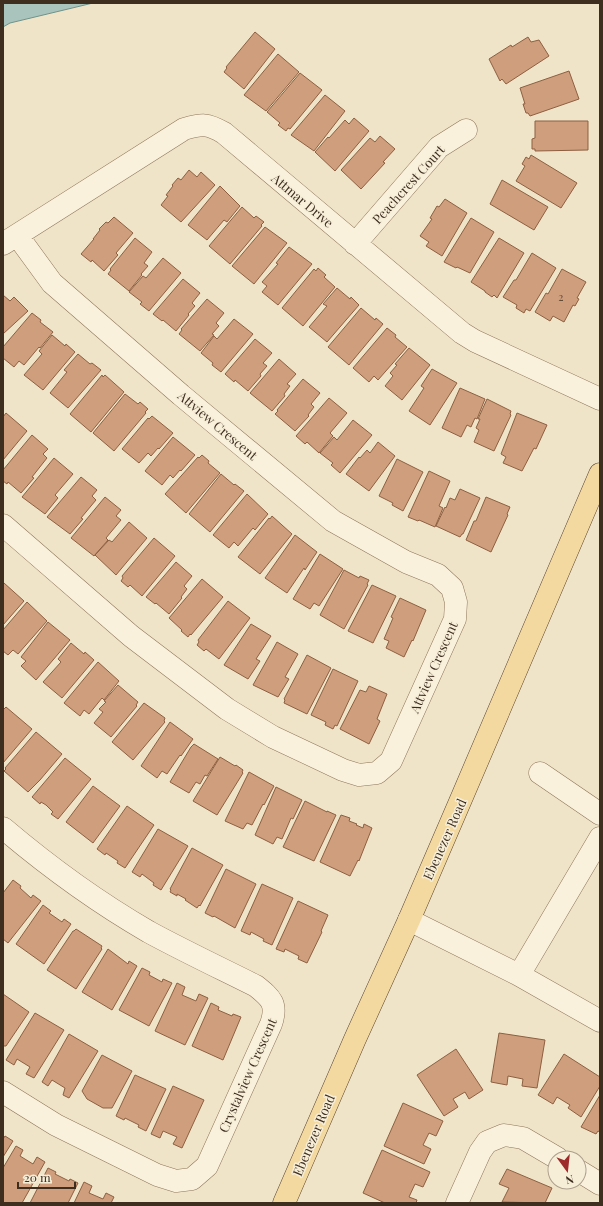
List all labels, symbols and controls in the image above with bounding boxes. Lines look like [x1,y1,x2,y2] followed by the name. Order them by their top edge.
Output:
[368,141,448,227] street label: Peachcrest Court
[268,169,338,231] street label: Attmar Drive
[558,289,564,304] house number: 2
[174,386,262,463] street label: Attview Crescent
[405,618,461,716] street label: Attview Crescent
[418,795,470,882] street label: Ebenezer Road
[214,1015,280,1135] street label: Crystalview Crescent
[288,1091,338,1178] street label: Ebenezer Road
[547,1150,587,1190] north arrow
[18,1164,75,1190] scale bar
[24,1169,51,1185] text: 20 m
[564,1172,575,1188] text: N

